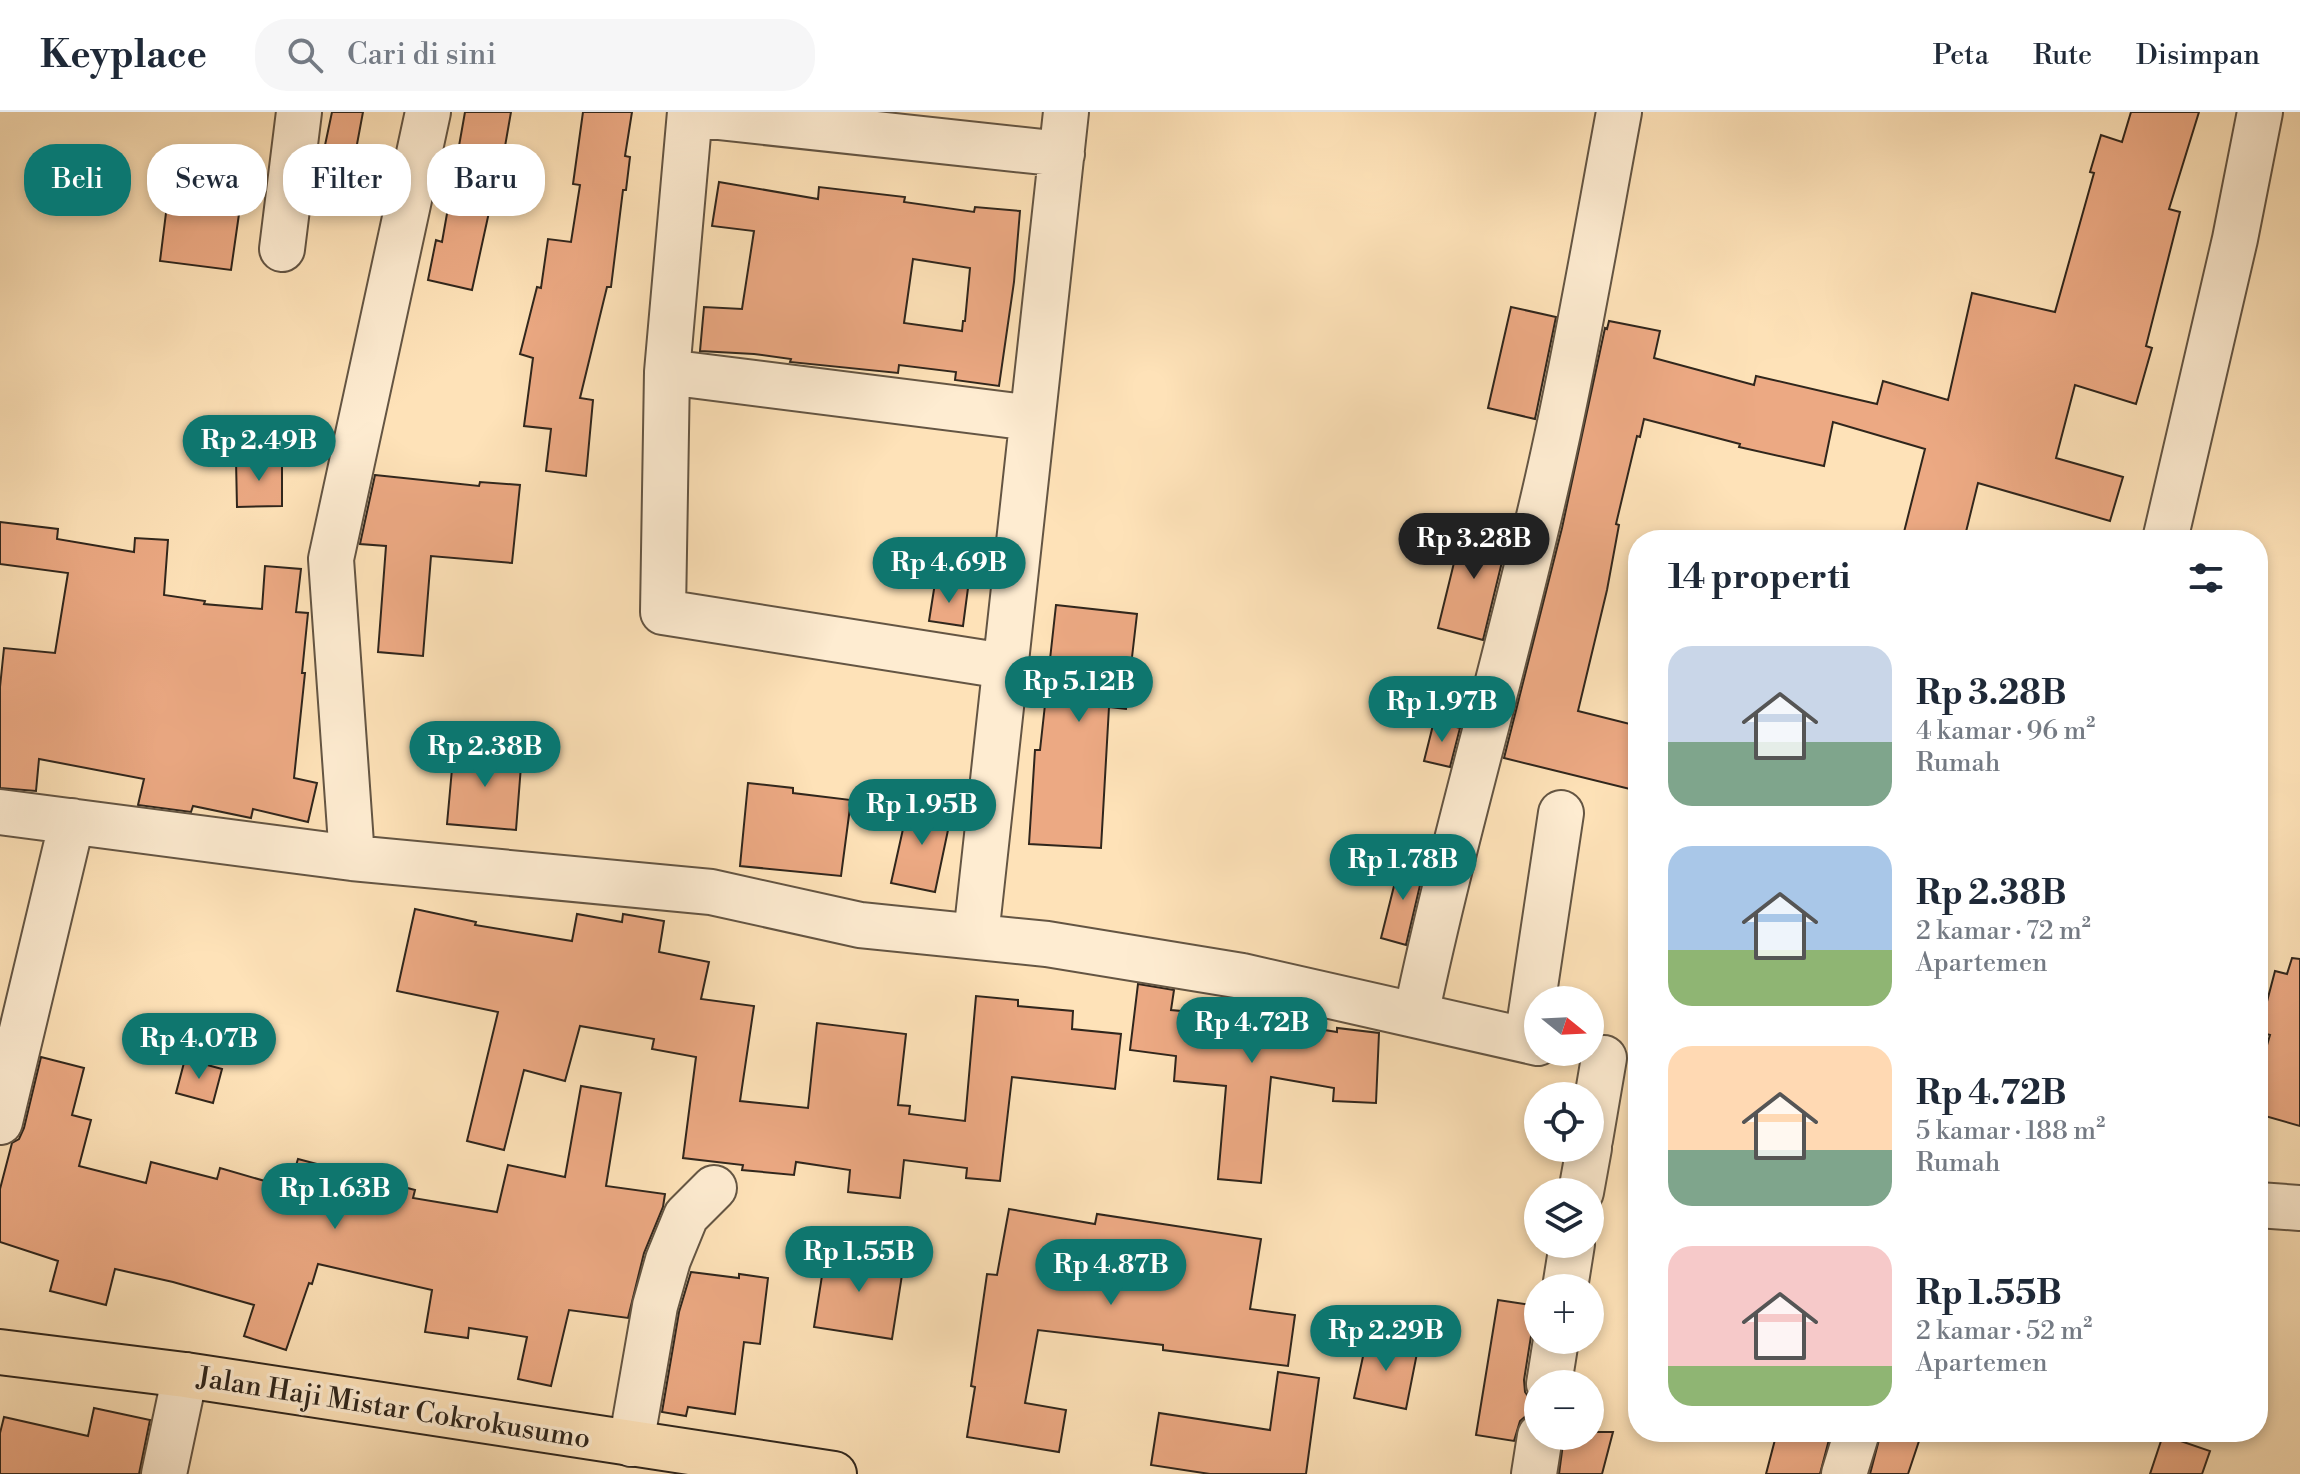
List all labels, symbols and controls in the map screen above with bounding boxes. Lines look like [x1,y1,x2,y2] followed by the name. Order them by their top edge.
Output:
[255,19,815,91] search box
[40,32,207,79] text: Keyplace
[283,33,327,77] icon: search
[347,36,496,74] text: Cari di sini
[1933,38,1989,73] text: Peta
[2033,38,2092,73] text: Rute
[2136,38,2260,73] text: Disimpan
[24,144,131,216] chip: Beli
[147,144,267,216] chip: Sewa
[283,144,411,216] chip: Filter
[427,144,545,216] chip: Baru
[176,415,342,483] pin: Rp 2.49B
[201,425,317,457] text: Rp 2.49B
[1391,513,1557,581] pin: Rp 3.28B
[1416,523,1532,555] text: Rp 3.28B
[866,537,1032,605] pin: Rp 4.69B
[891,547,1007,579] text: Rp 4.69B
[2184,556,2228,600] icon: filters
[1668,557,1850,599] text: 14 properti
[996,656,1162,724] pin: Rp 5.12B
[1023,666,1135,698] text: Rp 5.12B
[1916,673,2066,715] text: Rp 3.28B
[1359,676,1525,744] pin: Rp 1.97B
[1732,678,1828,774] icon: home
[1387,686,1497,718] text: Rp 1.97B
[1916,715,2095,747] text: 4 kamar · 96 m²
[402,721,568,789] pin: Rp 2.38B
[427,731,543,763] text: Rp 2.38B
[1916,747,2000,779] text: Rumah
[839,779,1005,847] pin: Rp 1.95B
[866,789,978,821] text: Rp 1.95B
[1320,834,1486,902] pin: Rp 1.78B
[1348,844,1458,876] text: Rp 1.78B
[1916,873,2066,915] text: Rp 2.38B
[1732,878,1828,974] icon: home
[1916,915,2091,947] text: 2 kamar · 72 m²
[1916,947,2048,979] text: Apartemen
[1524,986,1604,1066] north arrow
[1524,986,1604,1450] map controls
[1169,997,1335,1065] pin: Rp 4.72B
[1194,1007,1310,1039] text: Rp 4.72B
[116,1013,282,1081] pin: Rp 4.07B
[140,1023,258,1055] text: Rp 4.07B
[1916,1073,2067,1115] text: Rp 4.72B
[1732,1078,1828,1174] icon: home
[1524,1082,1604,1162] button: locate
[1916,1115,2105,1147] text: 5 kamar · 188 m²
[1916,1147,2000,1179] text: Rumah
[252,1163,418,1231] pin: Rp 1.63B
[279,1173,391,1205] text: Rp 1.63B
[1524,1178,1604,1258] button: layers
[776,1226,942,1294] pin: Rp 1.55B
[803,1236,915,1268] text: Rp 1.55B
[1028,1239,1194,1307] pin: Rp 4.87B
[1053,1249,1169,1281] text: Rp 4.87B
[1916,1273,2062,1315] text: Rp 1.55B
[1524,1274,1604,1354] button: +
[1732,1278,1828,1374] icon: home
[1303,1305,1469,1373] pin: Rp 2.29B
[1328,1315,1444,1347] text: Rp 2.29B
[1916,1315,2092,1347] text: 2 kamar · 52 m²
[1916,1347,2048,1379] text: Apartemen
[194,1360,593,1457] street label: Jalan Haji Mistar Cokrokusumo
[1524,1370,1604,1450] button: −

